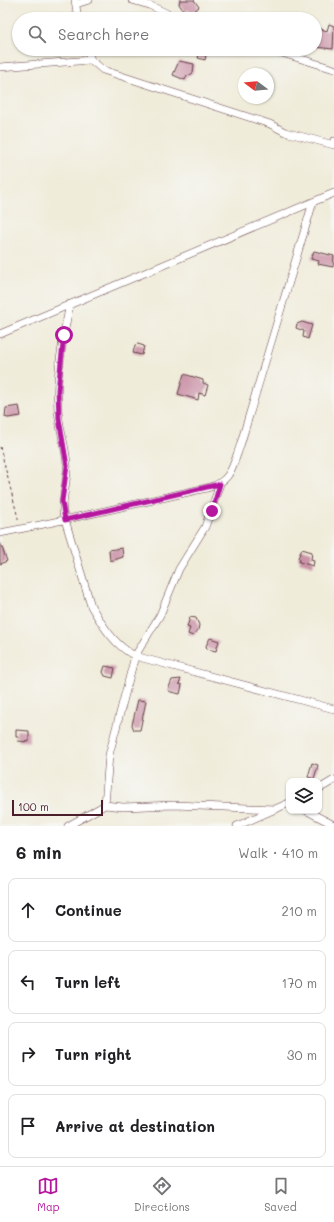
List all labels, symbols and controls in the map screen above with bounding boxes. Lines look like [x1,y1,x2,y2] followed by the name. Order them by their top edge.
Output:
[12,12,322,56] search box
[26,23,48,45] icon: search
[58,24,149,44] text: Search here
[238,68,274,104] north arrow
[55,326,73,344] route start
[203,502,221,520] route end
[286,778,322,814] map controls
[286,778,322,814] button: layers
[12,798,103,817] scale bar
[18,799,49,814] text: 100 m
[16,841,61,863] text: 6 min
[238,844,318,861] text: Walk · 410 m
[17,899,39,921] icon: ahead
[55,900,122,920] text: Continue
[281,902,317,919] text: 210 m
[17,971,39,993] icon: left
[55,972,120,992] text: Turn left
[281,974,317,991] text: 170 m
[17,1043,39,1065] icon: right
[55,1044,132,1064] text: Turn right
[287,1046,317,1063] text: 30 m
[17,1115,39,1137] icon: arrive
[55,1116,215,1136] text: Arrive at destination
[37,1175,60,1214] tab: Map
[134,1175,190,1214] tab: Directions
[264,1175,297,1214] tab: Saved

